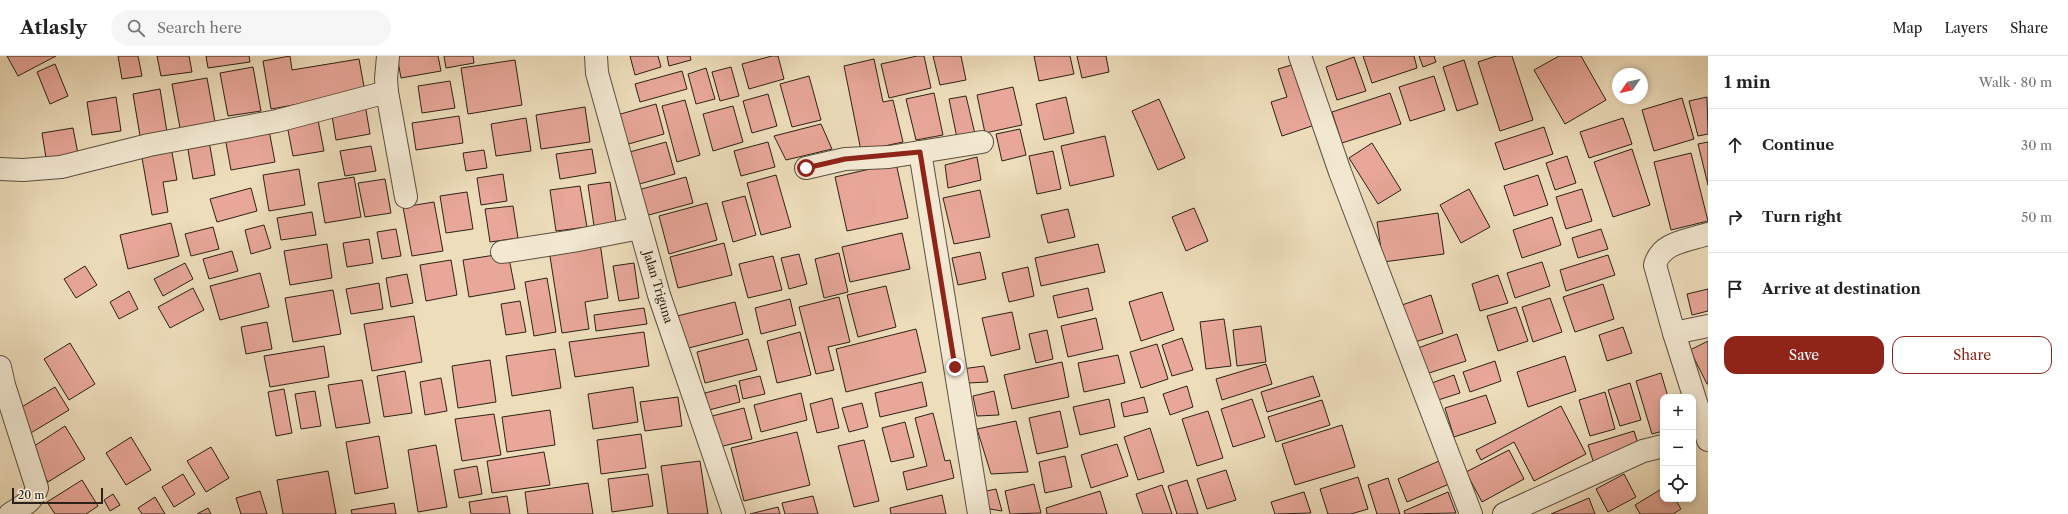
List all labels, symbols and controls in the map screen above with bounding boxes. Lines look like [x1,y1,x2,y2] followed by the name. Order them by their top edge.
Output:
[111,10,391,46] search box
[20,16,87,39] text: Atlasly
[125,17,147,39] icon: search
[157,18,242,37] text: Search here
[1892,19,1922,37] text: Map
[1944,19,1988,37] text: Layers
[2010,19,2048,37] text: Share
[1612,68,1648,104] north arrow
[1724,72,1771,92] text: 1 min
[1979,74,2052,90] text: Walk · 80 m
[1724,134,1746,156] icon: ahead
[1762,135,1834,154] text: Continue
[2021,137,2052,153] text: 30 m
[797,159,815,177] route start
[1724,206,1746,228] icon: right
[1762,207,1842,226] text: Turn right
[2021,209,2052,225] text: 50 m
[640,247,677,326] street label: Jalan Triguna
[1724,278,1746,300] icon: arrive
[1762,279,1921,298] text: Arrive at destination
[1724,336,1884,374] button: Save
[1892,336,2052,374] button: Share
[946,358,964,376] route end
[1660,394,1696,502] map controls
[1660,394,1696,430] button: +
[1660,430,1696,466] button: −
[1660,466,1696,502] button: locate
[12,486,103,505] scale bar
[18,488,44,502] text: 20 m

